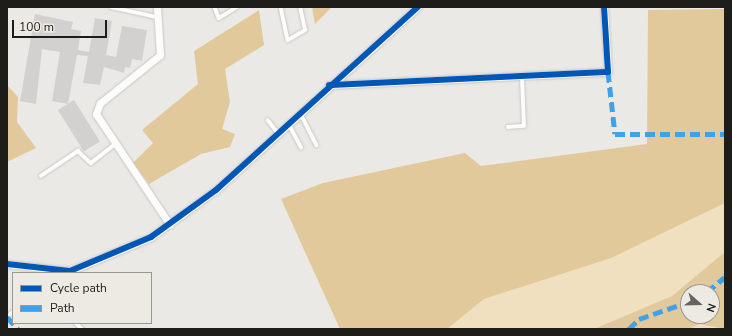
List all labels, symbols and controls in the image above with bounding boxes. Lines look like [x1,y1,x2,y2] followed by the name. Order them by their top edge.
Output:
[14,12,109,38] scale bar
[19,19,54,35] text: 100 m
[12,272,152,324] legend
[50,280,107,296] text: Cycle path
[680,284,720,324] north arrow
[50,300,75,316] text: Path
[702,301,719,314] text: N

